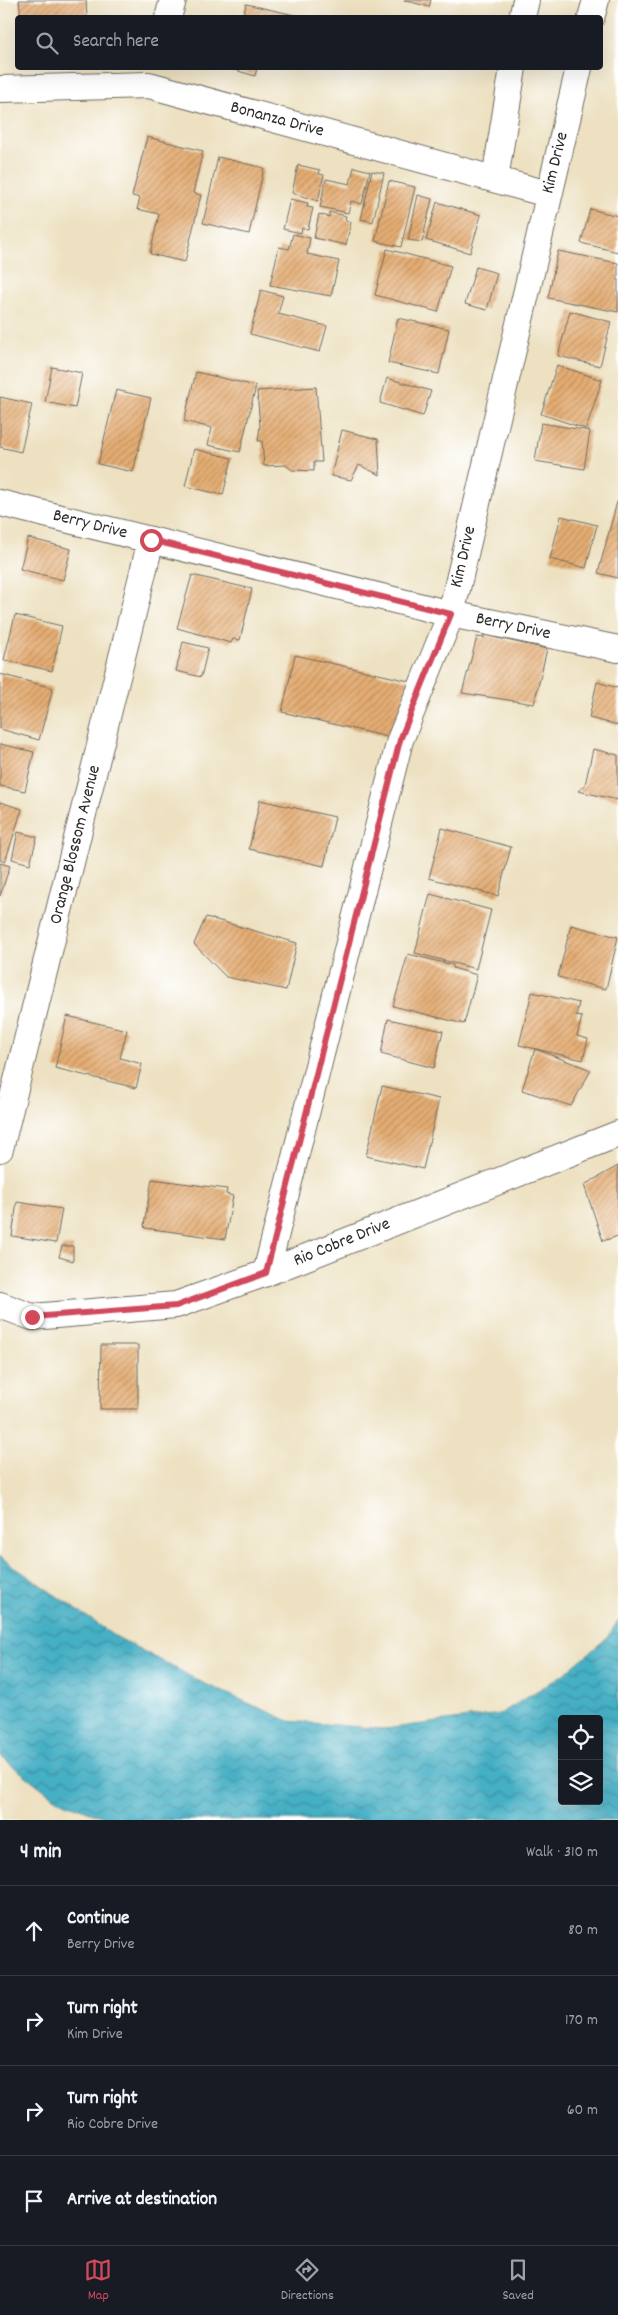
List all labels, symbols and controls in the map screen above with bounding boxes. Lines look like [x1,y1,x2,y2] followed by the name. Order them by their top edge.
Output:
[15,15,603,70] search box
[33,29,61,57] icon: search
[73,29,159,56] text: Search here
[228,96,327,144] street label: Bonanza Drive
[536,129,576,196] street label: Kim Drive
[50,504,130,546] street label: Berry Drive
[445,524,483,590] street label: Kim Drive
[140,529,163,552] route start
[473,607,553,647] street label: Berry Drive
[44,763,108,927] street label: Orange Blossom Avenue
[290,1212,394,1274] street label: Rio Cobre Drive
[21,1306,44,1329] route end
[558,1715,603,1805] map controls
[558,1715,603,1760] button: locate
[558,1760,603,1805] button: layers
[20,1838,62,1868] text: 4 min
[526,1841,598,1864] text: Walk · 310 m
[67,1906,129,1933] text: Continue
[20,1917,48,1945] icon: ahead
[568,1919,598,1942] text: 80 m
[67,1933,134,1956] text: Berry Drive
[67,1996,138,2023] text: Turn right
[20,2007,48,2035] icon: right
[565,2009,598,2032] text: 170 m
[67,2023,123,2046] text: Kim Drive
[67,2086,138,2113] text: Turn right
[20,2097,48,2125] icon: right
[567,2099,598,2122] text: 60 m
[67,2113,158,2136] text: Rio Cobre Drive
[20,2187,48,2215] icon: arrive
[67,2187,217,2214] text: Arrive at destination
[84,2256,112,2306] tab: Map
[281,2256,334,2306] tab: Directions
[502,2256,534,2306] tab: Saved

